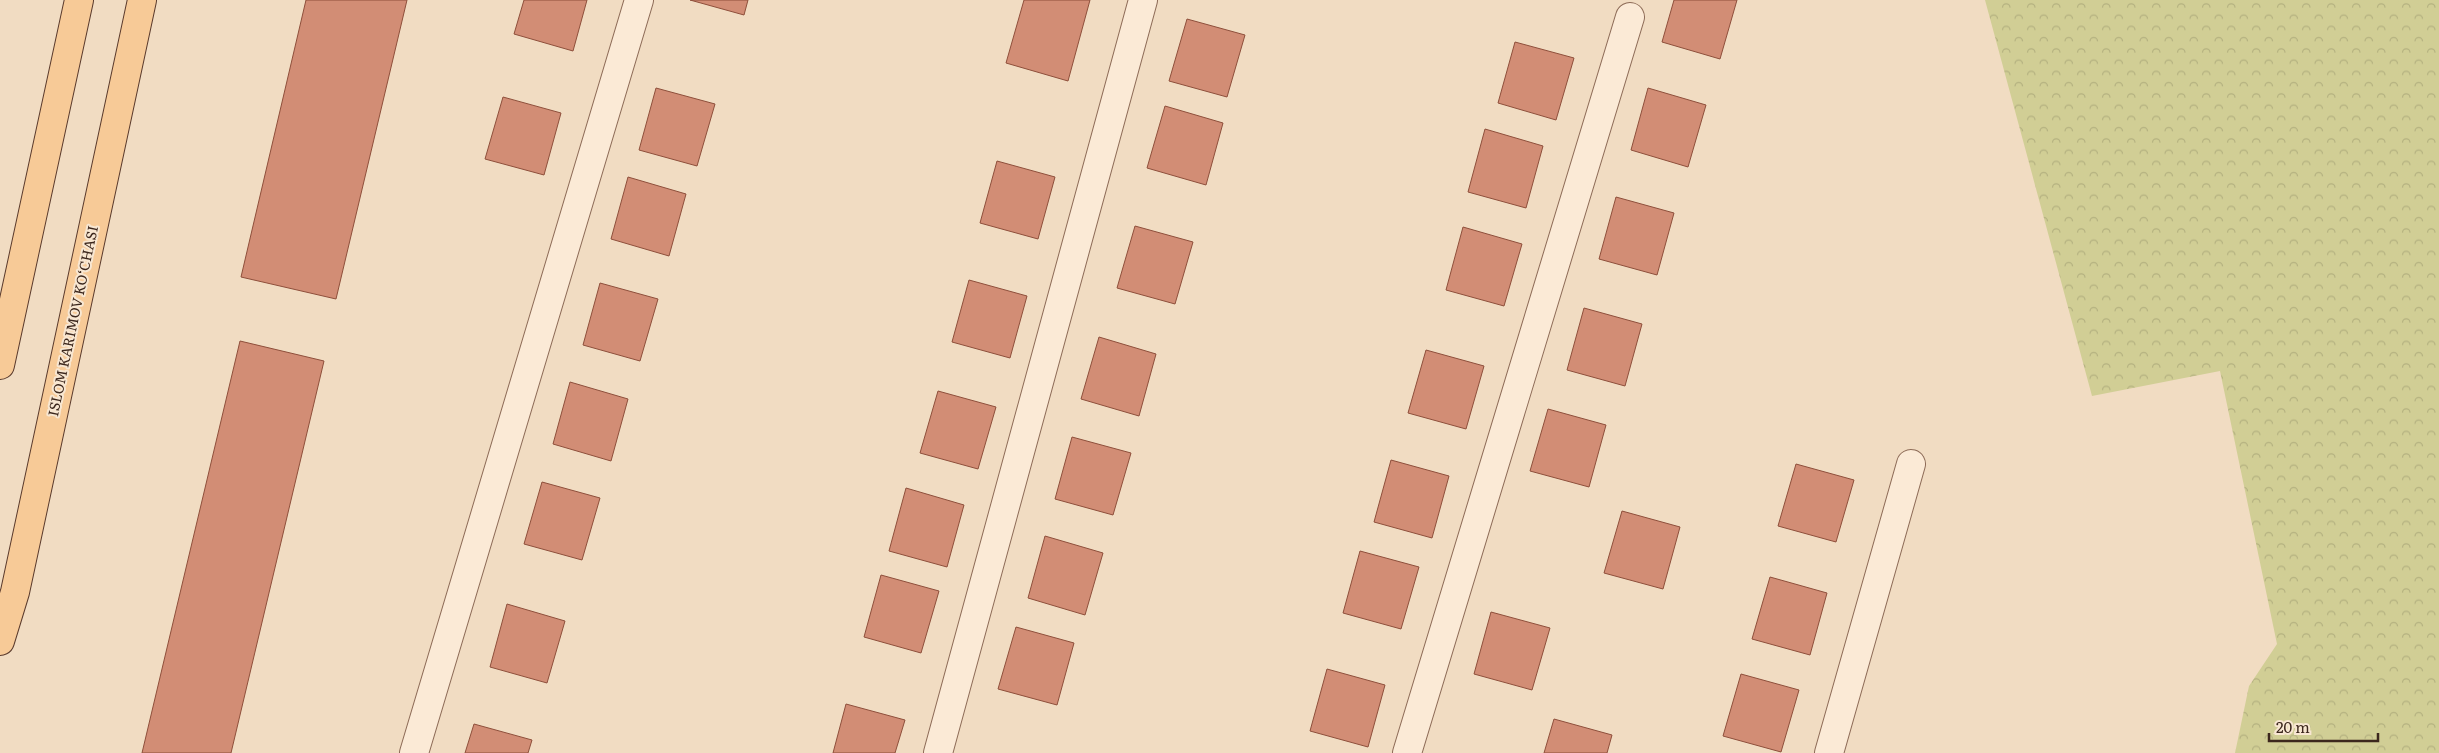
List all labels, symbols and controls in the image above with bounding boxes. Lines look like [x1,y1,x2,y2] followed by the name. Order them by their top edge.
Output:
[42,224,102,418] street label: ISLOM KARIMOV KO‘CHASI
[2269,710,2378,742] scale bar
[2276,715,2310,738] text: 20 m

